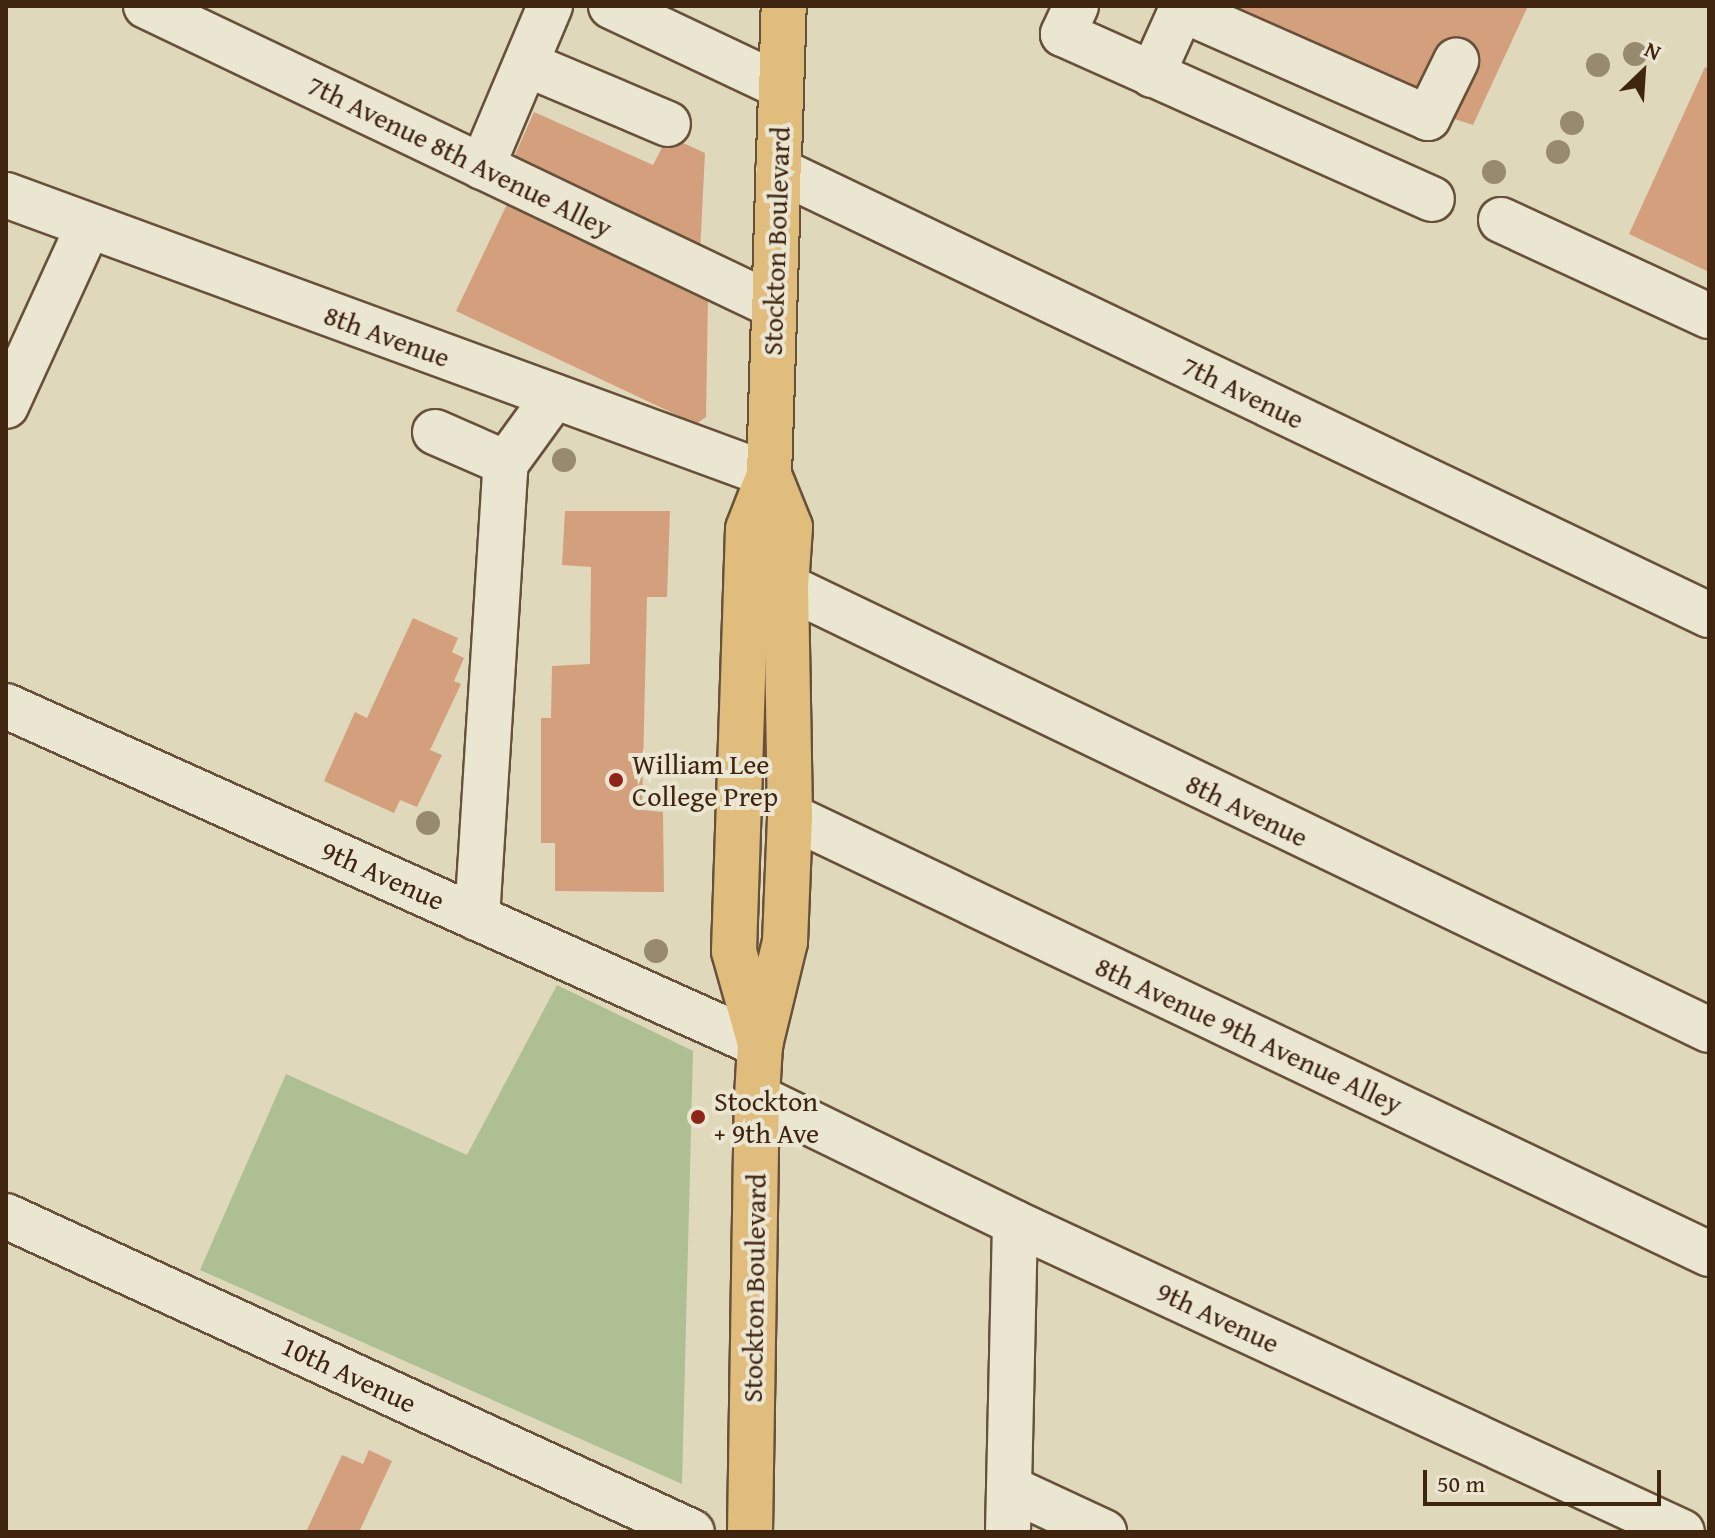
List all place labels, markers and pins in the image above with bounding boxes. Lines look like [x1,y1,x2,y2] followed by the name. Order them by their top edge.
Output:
[632,747,778,813] place label: William Lee College Prep
[607,771,625,789] marker: William Lee College Prep
[714,1084,819,1150] place label: Stockton + 9th Ave
[689,1108,707,1126] marker: Stockton + 9th Ave

